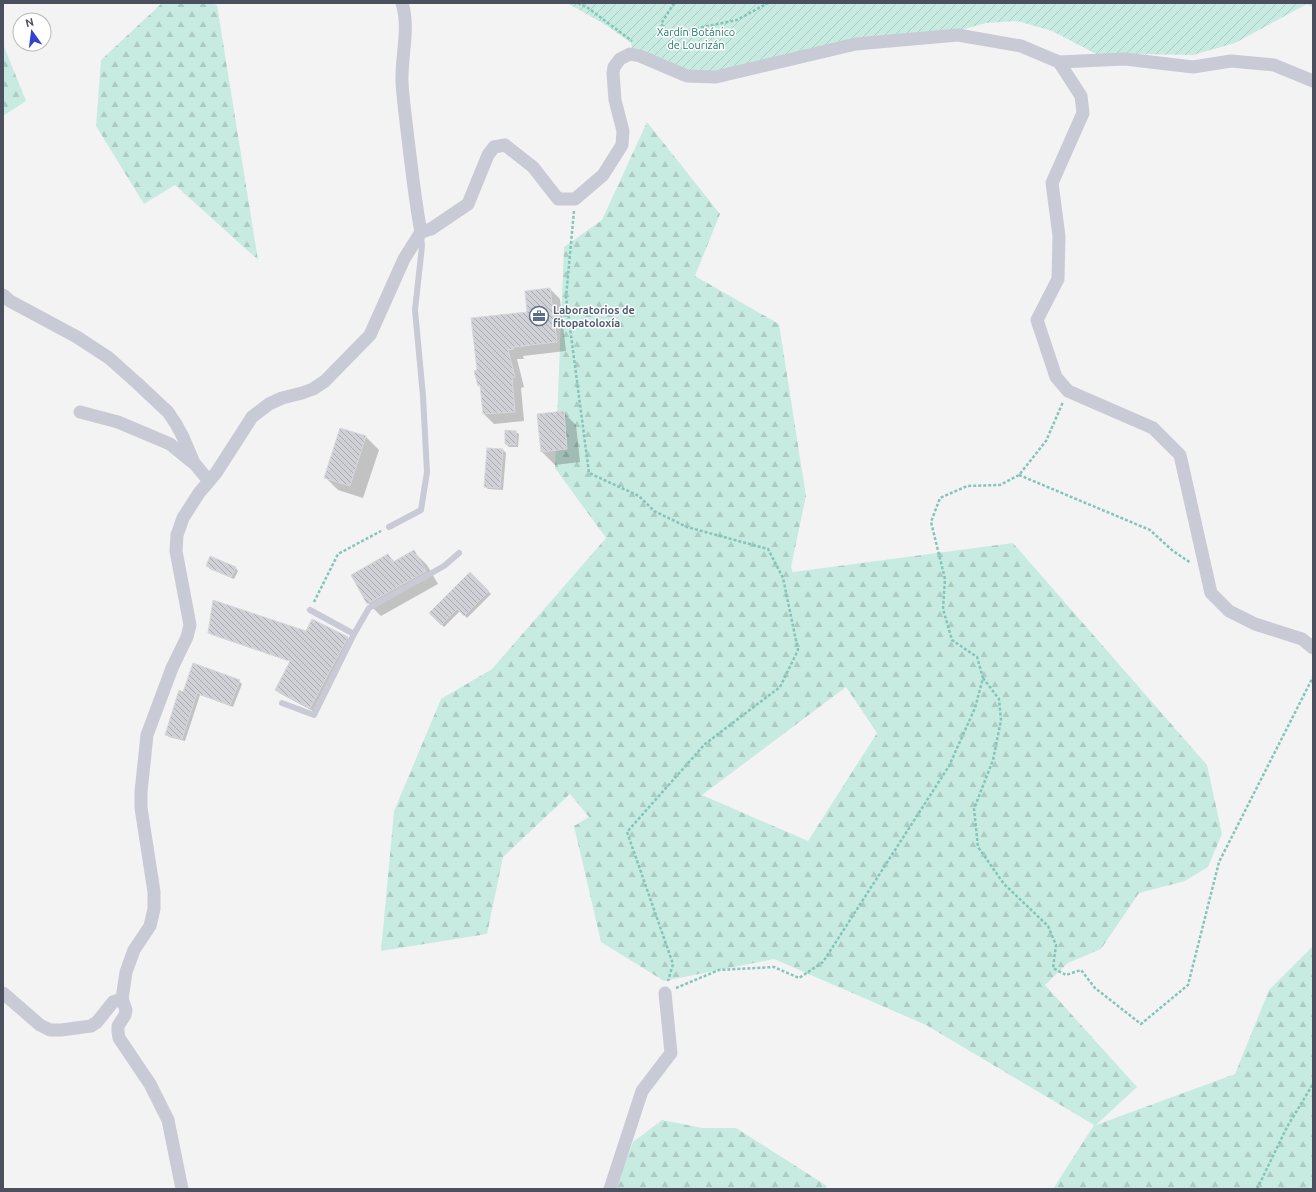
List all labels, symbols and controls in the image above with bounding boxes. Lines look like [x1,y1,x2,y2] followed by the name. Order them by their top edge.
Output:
[12,12,52,52] north arrow
[24,15,35,29] text: N
[657,26,735,51] park label: Xardín Botánico de Lourizán
[553,304,635,329] place label: Laboratorios de fitopatoloxía
[528,305,550,327] office icon: Laboratorios de fitopatoloxía

